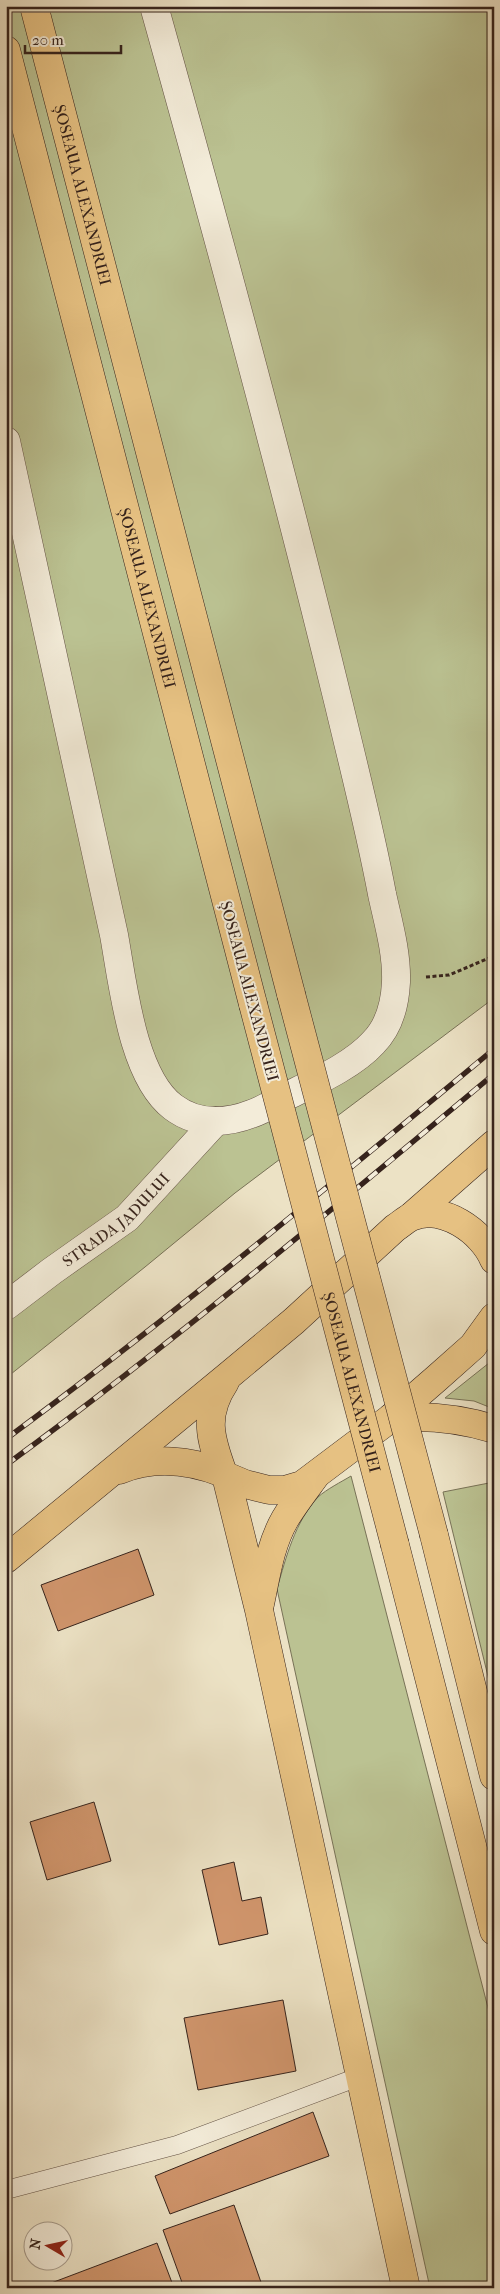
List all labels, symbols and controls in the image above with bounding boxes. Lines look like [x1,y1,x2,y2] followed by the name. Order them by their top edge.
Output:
[25,22,121,54] scale bar
[32,31,64,49] text: 20 m
[50,102,115,287] street label: ȘOSEAUA ALEXANDRIEI
[115,506,180,690] street label: ȘOSEAUA ALEXANDRIEI
[216,899,283,1083] street label: ȘOSEAUA ALEXANDRIEI
[59,1169,174,1271] street label: STRADA JADULUI
[319,1290,385,1475] street label: ȘOSEAUA ALEXANDRIEI
[22,2222,72,2272] north arrow
[26,2237,45,2251] text: N

